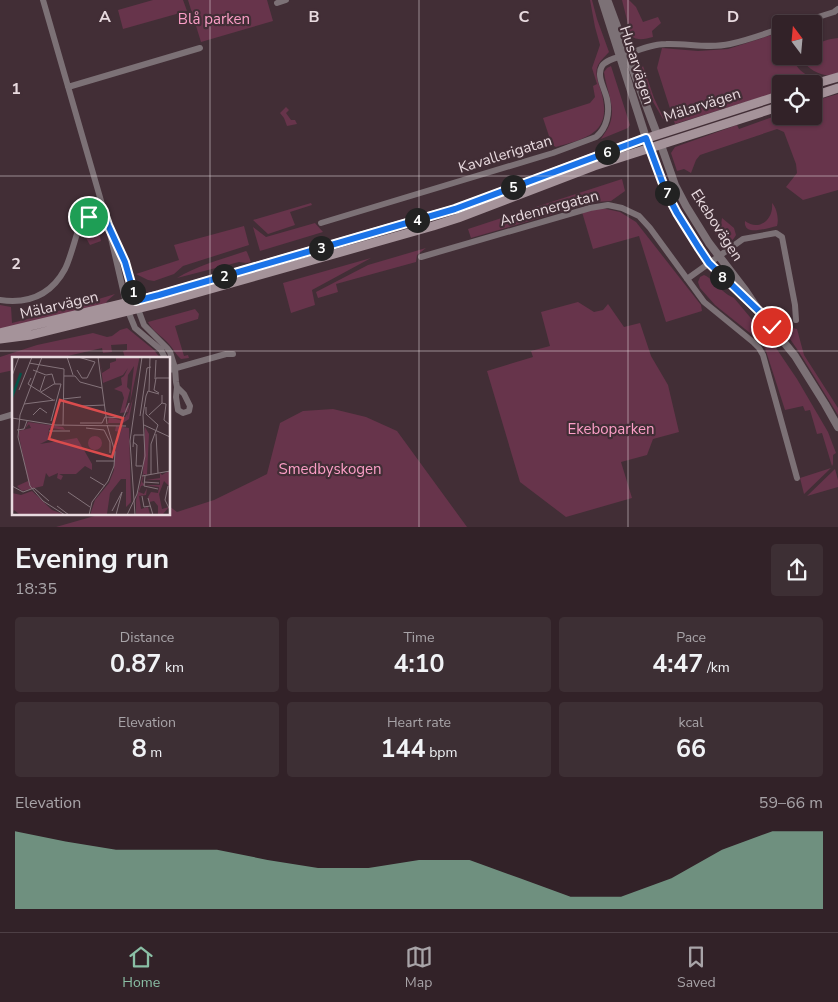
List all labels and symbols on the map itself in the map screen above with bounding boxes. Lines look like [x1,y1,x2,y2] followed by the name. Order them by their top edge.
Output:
[99,6,111,28] text: A
[308,6,320,28] text: B
[519,6,530,28] text: C
[727,6,739,28] text: D
[178,9,250,29] park label: Blå parken
[772,15,822,65] north arrow
[615,23,659,107] street label: Husarvägen
[11,78,21,100] text: 1
[661,83,743,127] street label: Mälarvägen
[456,130,554,178] street label: Kavallerigatan
[594,140,620,164] pin: 6
[500,174,526,200] pin: 5
[654,180,680,206] pin: 7
[497,185,601,231] street label: Ardennergatan
[686,185,748,265] street label: Ekebovägen
[68,196,110,238] pin
[404,208,430,232] pin: 4
[308,236,334,260] pin: 3
[11,253,21,275] text: 2
[212,264,236,288] pin: 2
[710,264,734,290] pin: 8
[120,280,146,304] pin: 1
[18,286,100,324] street label: Mälarvägen
[751,306,793,348] pin
[12,357,170,514] inset map
[568,419,655,439] park label: Ekeboparken
[278,459,382,479] park label: Smedbyskogen

